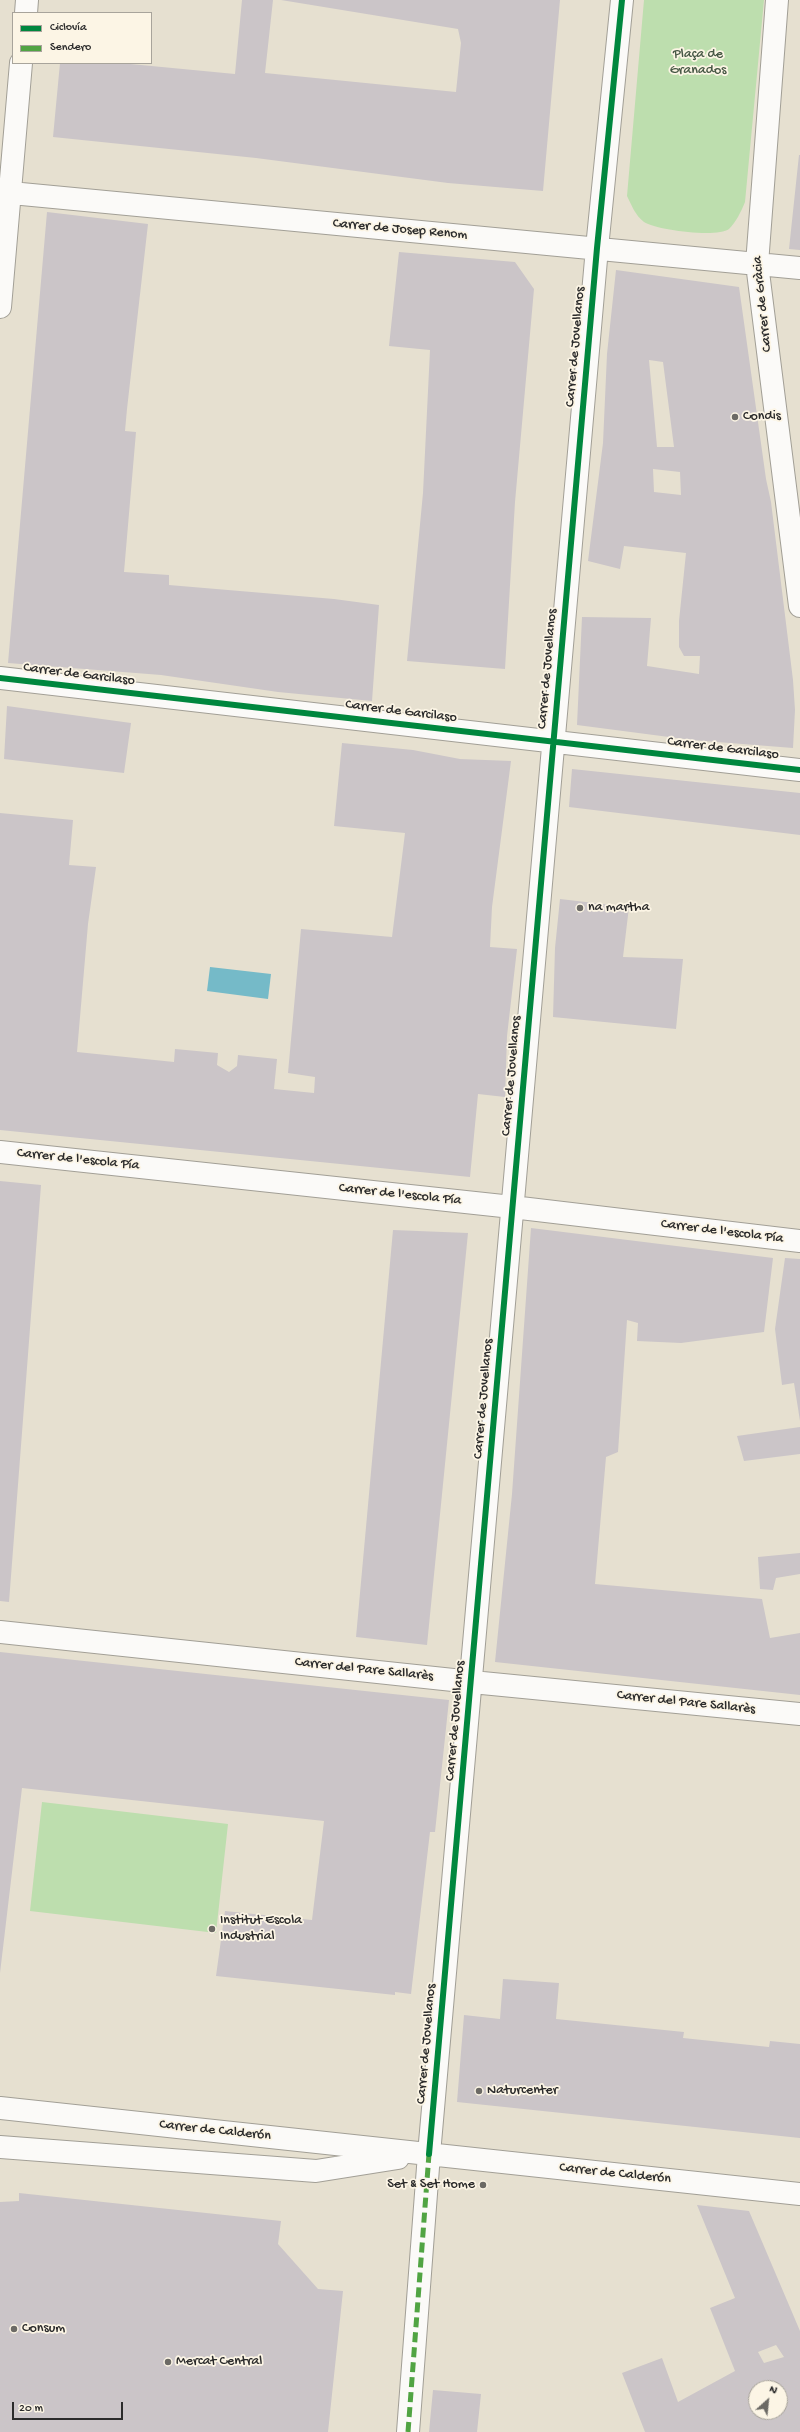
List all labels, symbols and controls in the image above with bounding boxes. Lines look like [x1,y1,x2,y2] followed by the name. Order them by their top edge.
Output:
[12,12,152,64] legend
[50,21,87,35] text: Ciclovía
[50,41,91,55] text: Sendero
[670,47,726,80] park label: Plaça de Granados
[332,216,468,244] street label: Carrer de Josep Renom
[750,255,776,353] street label: Carrer de Gràcia
[562,286,590,408] street label: Carrer de Jovellanos
[743,409,781,425] place label: Condis
[730,412,740,422] marker: Condis
[534,608,562,730] street label: Carrer de Jovellanos
[22,660,136,690] street label: Carrer de Garcilaso
[344,697,458,727] street label: Carrer de Garcilaso
[666,734,780,764] street label: Carrer de Garcilaso
[588,900,649,916] place label: na martha
[575,903,585,913] marker: na martha
[498,1015,526,1137] street label: Carrer de Jovellanos
[16,1145,140,1175] street label: Carrer de l'escola Pía
[338,1180,462,1210] street label: Carrer de l'escola Pía
[660,1216,784,1248] street label: Carrer de l'escola Pía
[470,1338,498,1460] street label: Carrer de Jovellanos
[294,1654,434,1686] street label: Carrer del Pare Sallarès
[442,1660,470,1782] street label: Carrer de Jovellanos
[616,1687,756,1719] street label: Carrer del Pare Sallarès
[220,1913,302,1946] place label: Institut Escola Industrial
[207,1924,217,1934] marker: Institut Escola Industrial
[413,1983,441,2105] street label: Carrer de Jovellanos
[487,2083,558,2099] place label: Naturcenter
[474,2086,484,2096] marker: Naturcenter
[158,2117,272,2145] street label: Carrer de Calderón
[558,2160,672,2188] street label: Carrer de Calderón
[387,2177,475,2193] place label: Set & Set Home
[478,2180,488,2190] marker: Set & Set Home
[22,2321,65,2337] place label: Consum
[9,2324,19,2334] marker: Consum
[176,2354,262,2370] place label: Mercat Central
[163,2357,173,2367] marker: Mercat Central
[748,2380,788,2420] north arrow
[767,2383,779,2397] text: N
[14,2394,125,2420] scale bar
[19,2402,43,2416] text: 20 m

